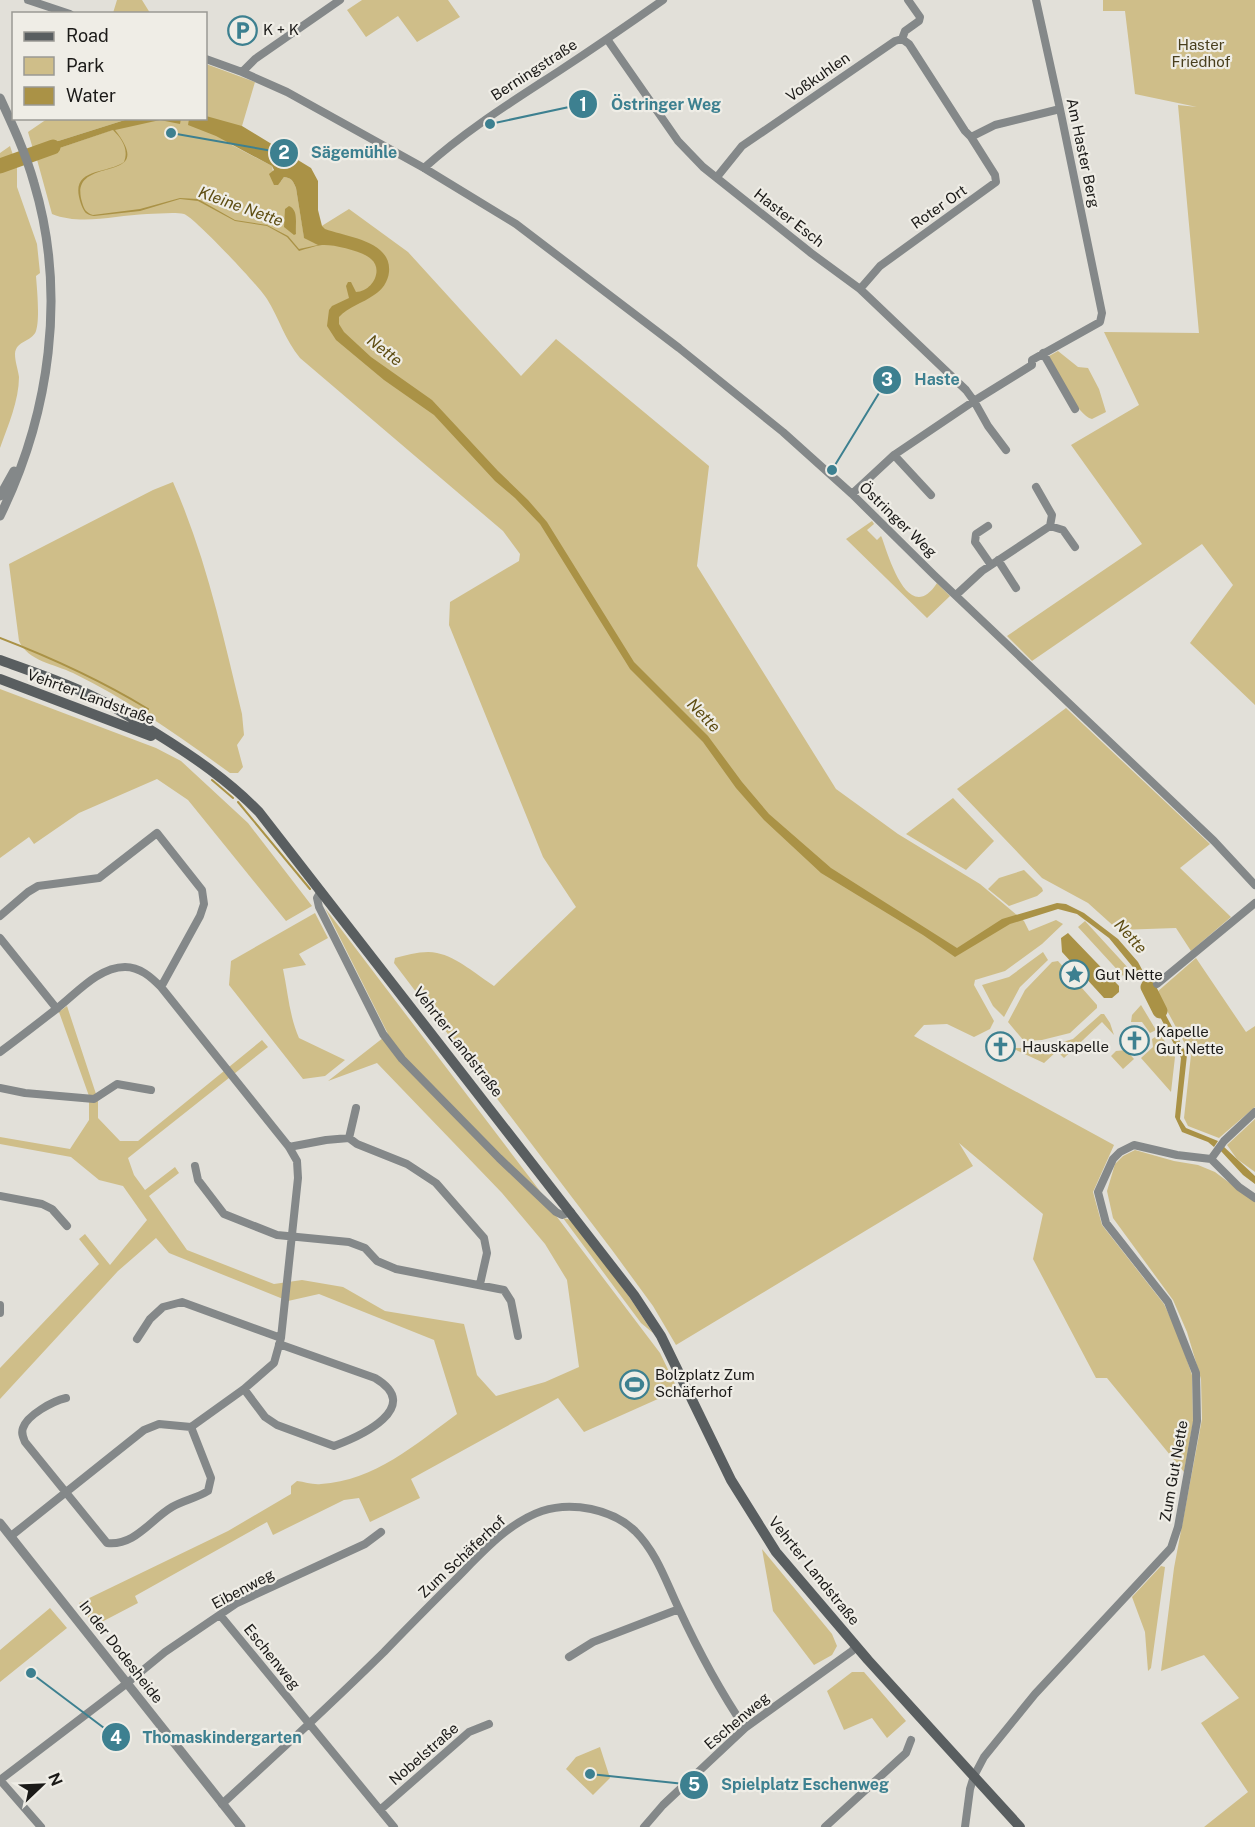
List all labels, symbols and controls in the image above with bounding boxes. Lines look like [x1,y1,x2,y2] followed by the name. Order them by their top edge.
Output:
[12,12,207,120] legend
[226,14,258,46] parking icon: K + K
[263,21,299,38] place label: K + K
[66,25,109,46] text: Road
[488,35,580,104] street label: Berningstraße
[1172,36,1230,70] park label: Haster Friedhof
[783,48,853,105] street label: Voßkuhlen
[66,55,104,76] text: Park
[66,85,116,106] text: Water
[568,87,733,121] callout: Östringer Weg
[611,93,721,114] text: Östringer Weg
[579,94,587,115] text: 1
[1064,97,1103,209] street label: Am Haster Berg
[269,136,409,170] callout: Sägemühle
[278,142,290,163] text: 2
[311,143,397,162] text: Sägemühle
[908,181,970,232] street label: Roter Ort
[196,182,286,231] water label: Kleine Nette
[751,185,828,250] street label: Haster Esch
[363,331,406,370] water label: Nette
[872,363,971,397] callout: Haste
[881,369,893,390] text: 3
[914,370,960,389] text: Haste
[856,478,941,561] street label: Östringer Weg
[25,666,157,728] street label: Vehrter Landstraße
[683,694,724,736] water label: Nette
[1110,915,1151,958] water label: Nette
[1058,959,1090,991] place icon: Gut Nette
[1095,966,1163,983] place label: Gut Nette
[410,983,507,1100] street label: Vehrter Landstraße
[1156,1023,1224,1057] place label: Kapelle Gut Nette
[1119,1025,1151,1057] church icon: Kapelle Gut Nette
[985,1031,1017,1063] church icon: Hauskapelle
[1022,1038,1109,1055] place label: Hauskapelle
[655,1366,755,1400] place label: Bolzplatz Zum Schäferhof
[618,1368,650,1400] sports icon: Bolzplatz Zum Schäferhof
[1156,1419,1191,1523] street label: Zum Gut Nette
[415,1512,509,1601] street label: Zum Schäferhof
[765,1513,863,1628] street label: Vehrter Landstraße
[209,1565,277,1612] street label: Eibenweg
[76,1597,167,1706] street label: In der Dodesheide
[241,1620,304,1693] street label: Eschenweg
[701,1688,773,1753] street label: Eschenweg
[386,1719,462,1788] street label: Nobelstraße
[101,1720,314,1754] callout: Thomaskindergarten
[110,1727,122,1748] text: 4
[142,1728,302,1747] text: Thomaskindergarten
[12,1755,72,1815] north arrow
[679,1768,901,1802] callout: Spielplatz Eschenweg
[44,1770,67,1789] text: N
[688,1774,700,1795] text: 5
[721,1775,889,1794] text: Spielplatz Eschenweg

